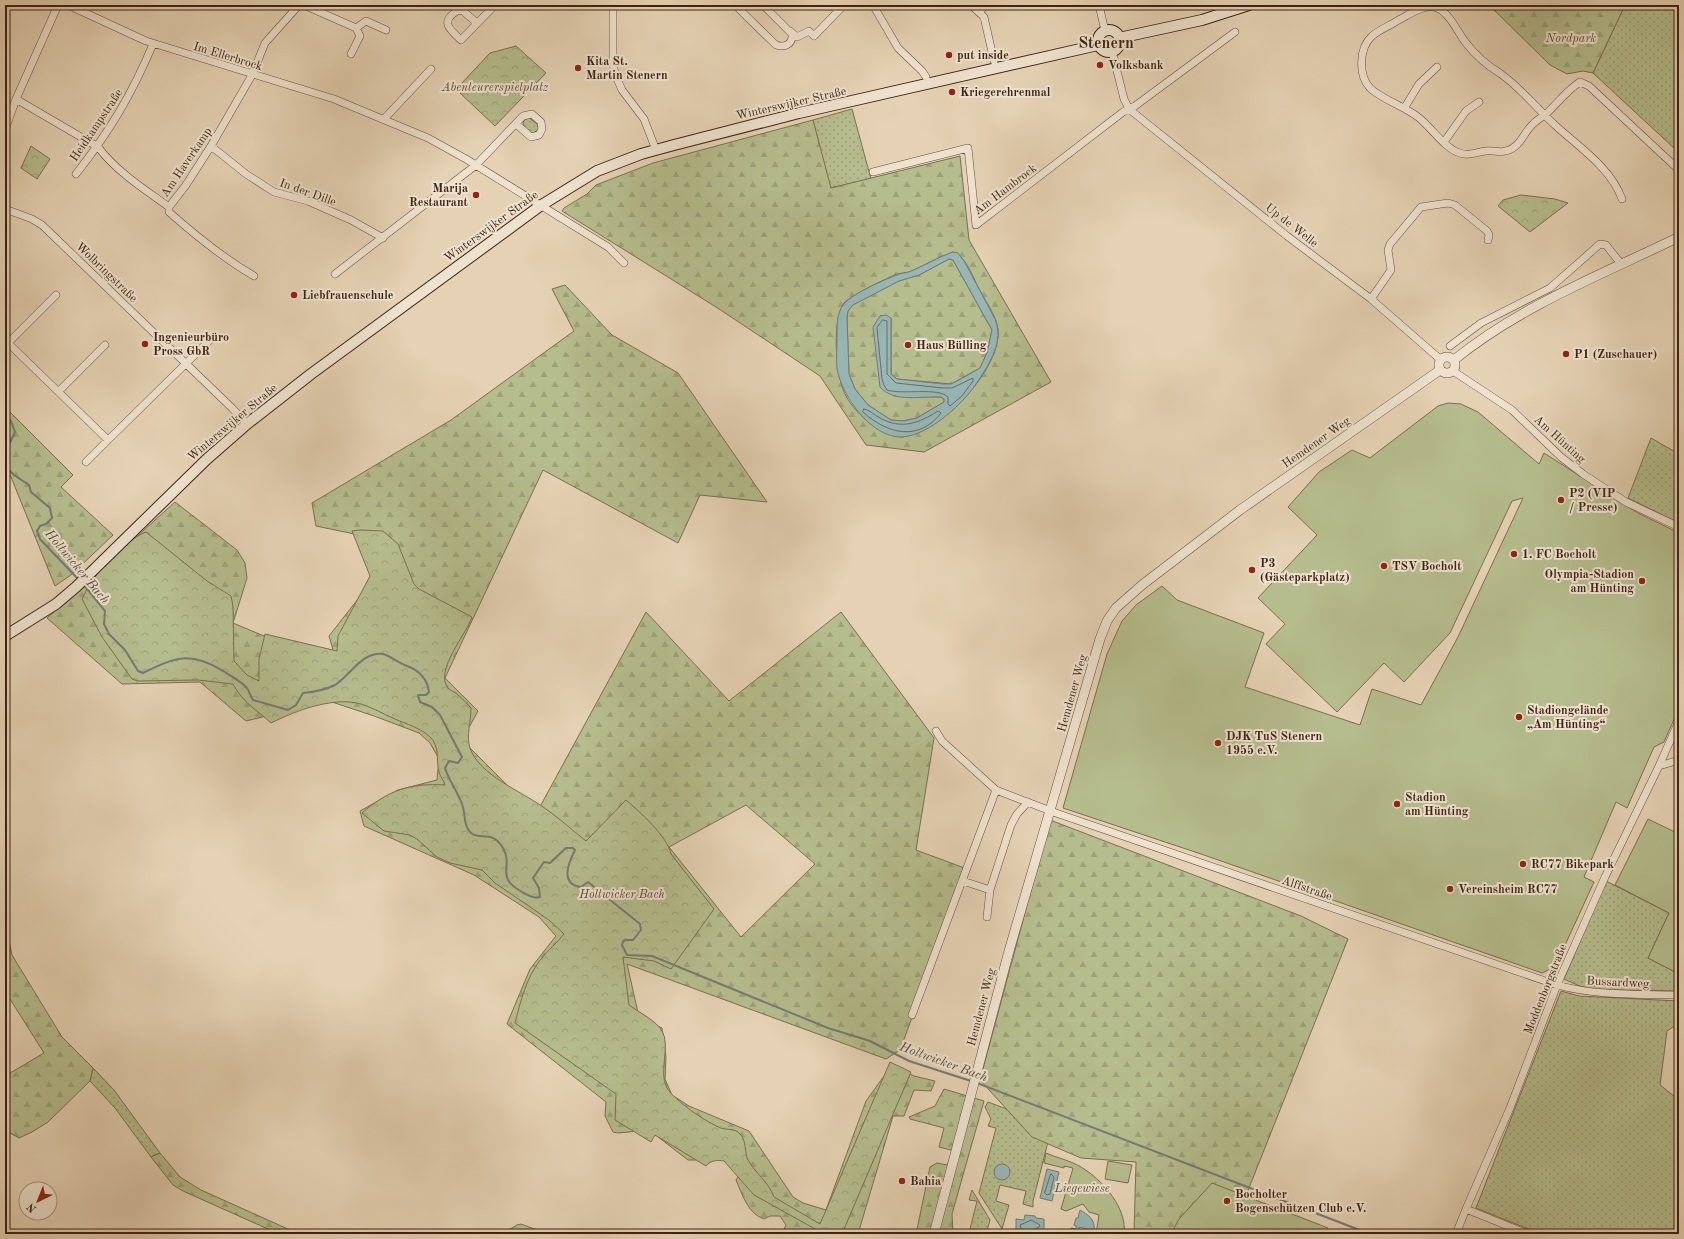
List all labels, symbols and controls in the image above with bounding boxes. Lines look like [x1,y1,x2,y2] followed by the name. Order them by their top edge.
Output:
[1545,33,1596,45] park label: Nordpark
[1078,36,1134,52] district label: Stenern
[192,41,264,73] street label: Im Ellerbrock
[944,50,954,60] marker: put inside
[957,50,1009,62] place label: put inside
[586,56,668,82] place label: Kita St. Martin Stenern
[1095,60,1105,70] marker: Volksbank
[1108,60,1164,72] place label: Volksbank
[573,63,583,73] marker: Kita St. Martin Stenern
[441,82,548,94] park label: Abenteurerspielplatz
[735,85,848,122] street label: Winterswijker Straße
[68,87,126,164] street label: Heidkampstraße
[947,87,957,97] marker: Kriegerehrenmal
[960,87,1051,99] place label: Kriegerehrenmal
[159,126,215,200] street label: Am Haverkamp
[972,162,1039,217] street label: Am Hambrock
[278,177,338,209] street label: In der Dille
[409,183,469,209] place label: Marija Restaurant
[443,189,541,265] street label: Winterswijker Straße
[471,190,481,200] marker: Marija Restaurant
[1263,202,1320,250] street label: Up de Welle
[73,241,140,305] street label: Wolbringstraße
[289,290,299,300] marker: Liebfrauenschule
[302,290,394,302] place label: Liebfrauenschule
[153,332,229,358] place label: Ingenieurbüro Pross GbR
[140,339,150,349] marker: Ingenieurbüro Pross GbR
[903,340,913,350] marker: Haus Bülling
[916,340,987,352] place label: Haus Bülling
[1574,348,1657,361] place label: P1 (Zuschauer)
[1561,349,1571,359] marker: P1 (Zuschauer)
[186,382,280,464] street label: Winterswijker Straße
[1531,414,1588,466] street label: Am Hünting
[1280,415,1353,471] street label: Hemdener Weg
[1569,487,1617,514] place label: P2 (VIP / Presse)
[1556,495,1566,505] marker: P2 (VIP / Presse)
[41,527,112,607] water label: Holtwicker Bach
[1509,549,1519,559] marker: 1. FC Bocholt
[1522,549,1597,561] place label: 1. FC Bocholt
[1260,558,1350,584] place label: P3 (Gästeparkplatz)
[1379,561,1389,571] marker: TSV Bocholt
[1392,561,1462,573] place label: TSV Bocholt
[1247,565,1257,575] marker: P3 (Gästeparkplatz)
[1545,569,1634,595] place label: Olympia-Stadion am Hünting
[1637,576,1647,586] marker: Olympia-Stadion am Hünting
[1056,653,1090,733] street label: Hemdener Weg
[1527,705,1609,731] place label: Stadiongelände „Am Hünting“
[1514,712,1524,722] marker: Stadiongelände „Am Hünting“
[1226,731,1323,757] place label: DJK TuS Stenern 1955 e.V.
[1213,738,1223,748] marker: DJK TuS Stenern 1955 e.V.
[1405,792,1469,818] place label: Stadion am Hünting
[1392,799,1402,809] marker: Stadion am Hünting
[1518,859,1528,869] marker: RC77 Bikepark
[1531,859,1614,871] place label: RC77 Bikepark
[1280,875,1334,903] street label: Alffstraße
[1445,884,1455,894] marker: Vereinsheim RC77
[1458,884,1558,896] place label: Vereinsheim RC77
[578,889,665,901] park label: Holtwicker Bach
[1522,942,1570,1036] street label: Moddenborgstraße
[966,966,998,1048] street label: Hemdener Weg
[1586,975,1650,991] street label: Bussardweg
[897,1040,990,1084] water label: Holtwicker Bach
[897,1176,907,1186] marker: Bahia
[910,1176,941,1188] place label: Bahia
[18,1181,58,1221] north arrow
[1053,1183,1110,1195] park label: Liegewiese
[1235,1189,1366,1215] place label: Bocholter Bogenschützen Club e.V.
[1222,1196,1232,1206] marker: Bocholter Bogenschützen Club e.V.
[25,1200,39,1214] text: N

